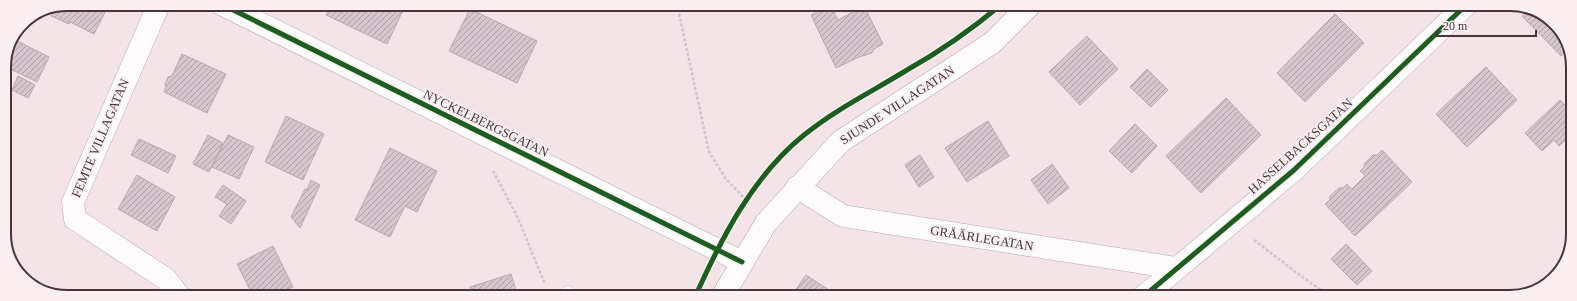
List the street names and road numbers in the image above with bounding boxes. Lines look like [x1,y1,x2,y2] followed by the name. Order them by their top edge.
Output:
[837,62,958,148] street label: SJUNDE VILLAGATAN
[68,76,132,200] street label: FEMTE VILLAGATAN
[421,86,552,160] street label: NYCKELBERGSGATAN
[1245,95,1356,197] street label: HASSELBACKSGATAN
[929,222,1035,254] street label: GRÅÄRLEGATAN

